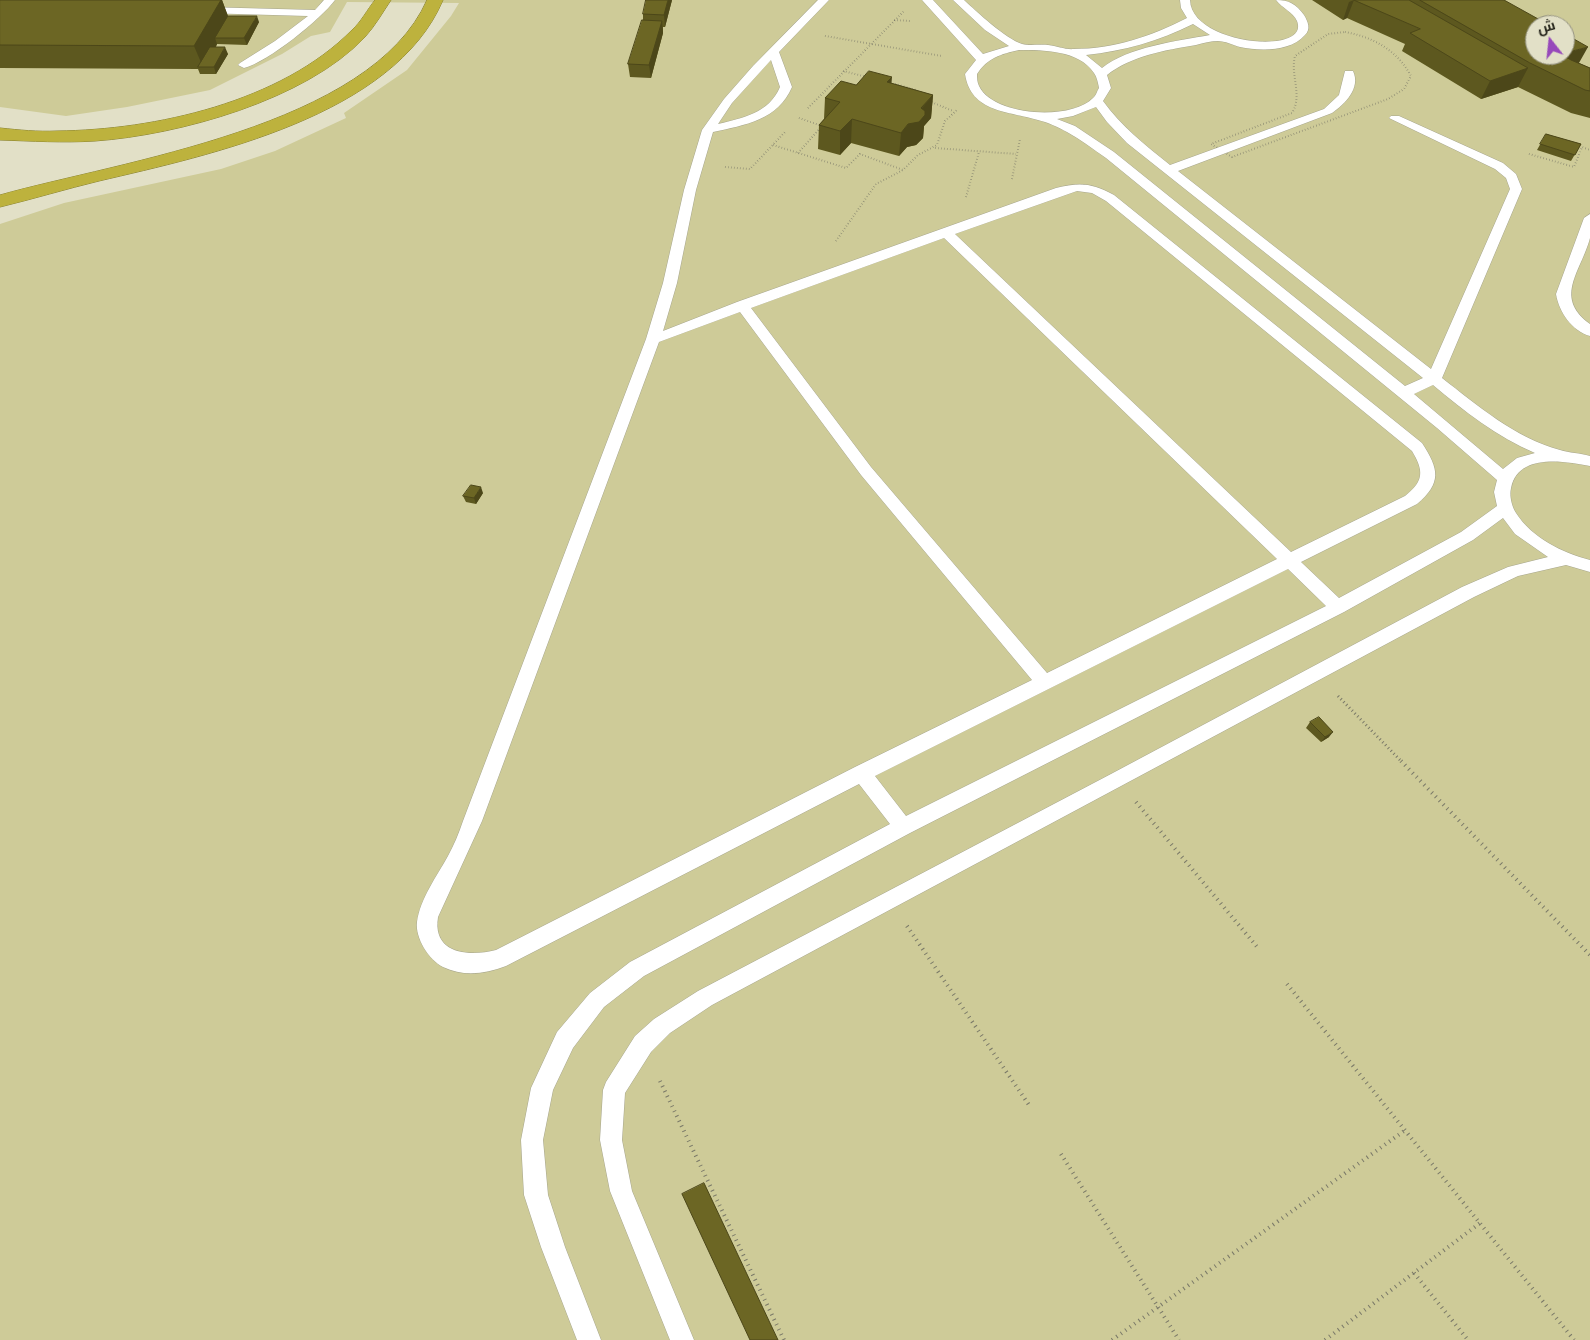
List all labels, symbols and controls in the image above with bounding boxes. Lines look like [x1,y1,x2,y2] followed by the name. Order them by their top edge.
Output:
[1525,15,1575,65] north arrow
[1535,15,1557,38] text: ش

